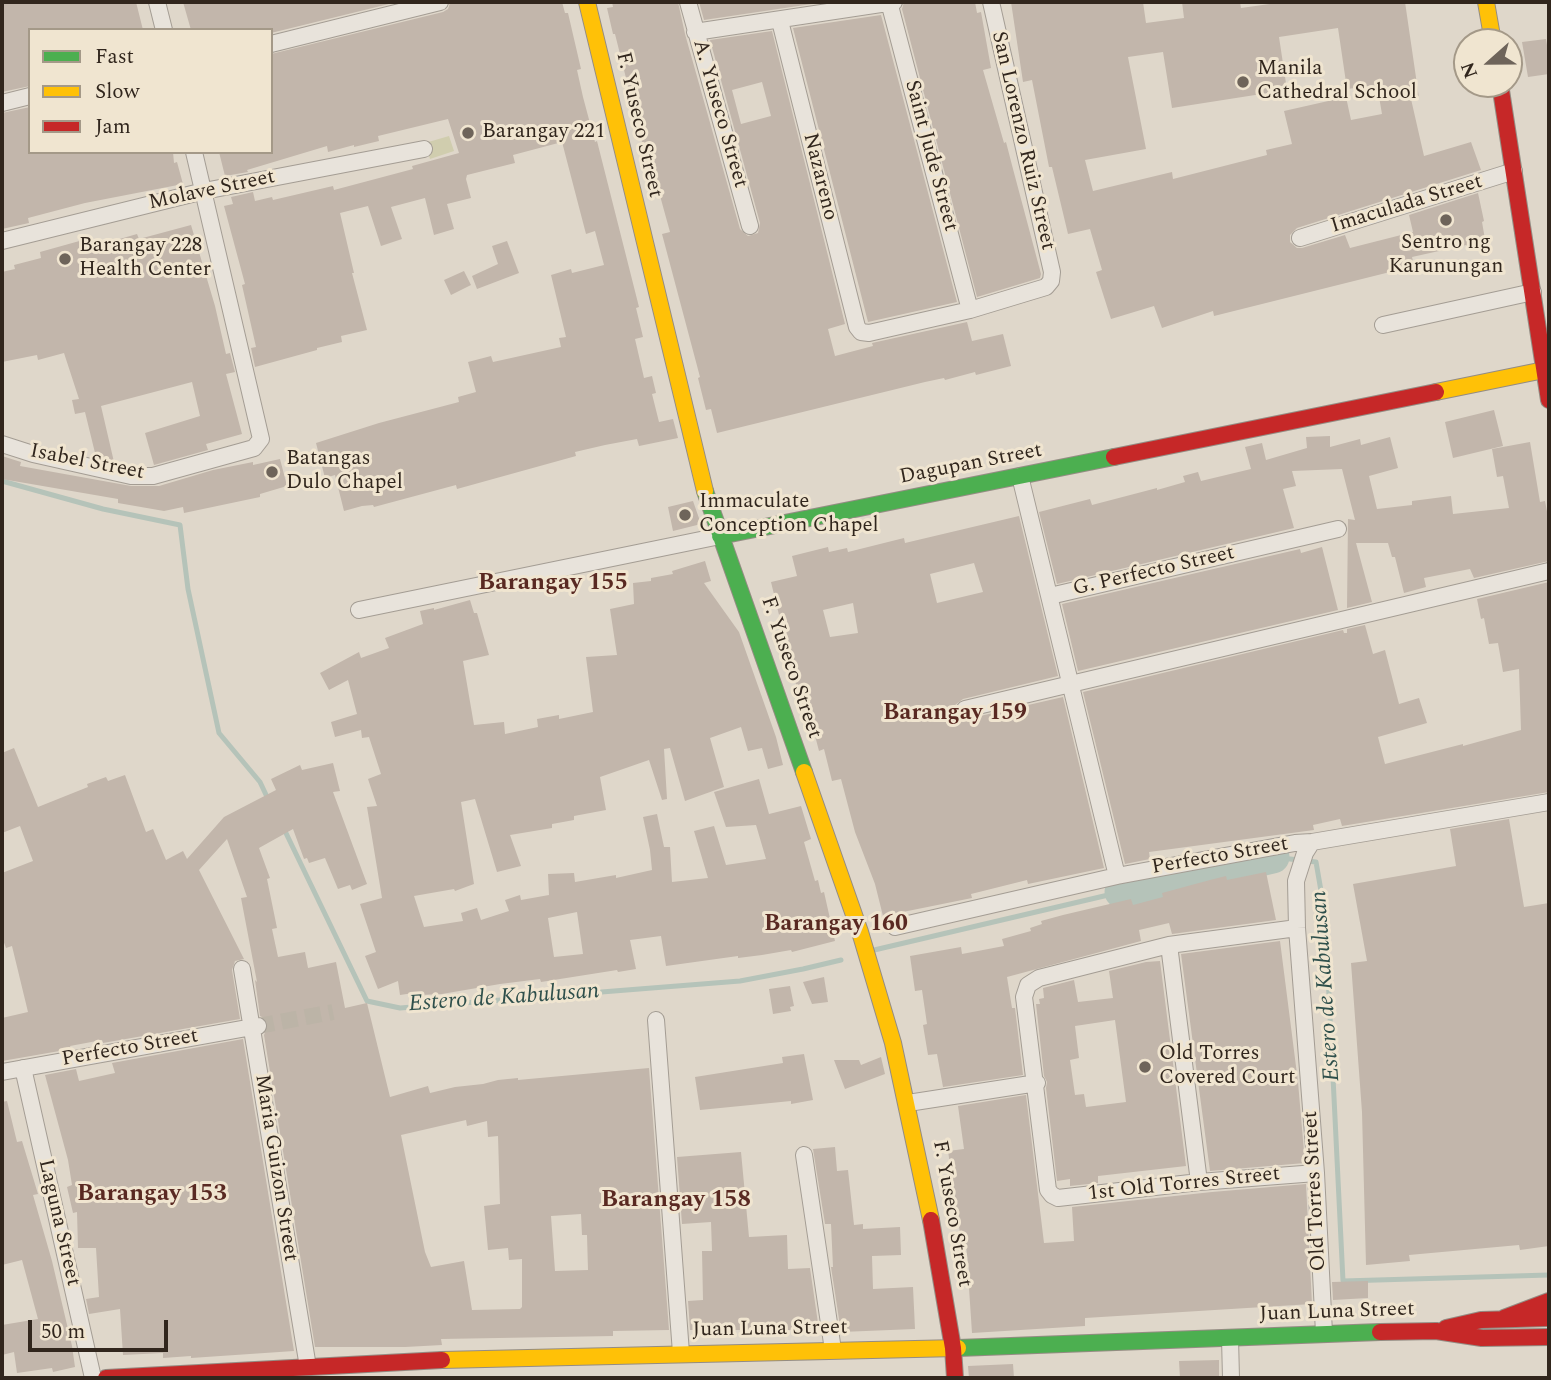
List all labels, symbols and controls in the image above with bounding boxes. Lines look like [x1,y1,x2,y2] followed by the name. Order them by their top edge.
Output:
[28,28,273,154] legend
[1453,28,1523,98] north arrow
[985,29,1059,253] street label: San Lorenzo Ruiz Street
[686,37,752,191] street label: A. Yuseco Street
[95,41,134,73] text: Fast
[609,50,667,200] street label: F. Yuseco Street
[1257,57,1417,107] place label: Manila Cathedral School
[1453,58,1486,82] text: N
[1235,74,1251,90] marker: Manila Cathedral School
[95,76,139,108] text: Slow
[898,78,962,234] street label: Saint Jude Street
[95,111,131,143] text: Jam
[482,120,605,146] place label: Barangay 221
[460,125,476,141] marker: Barangay 221
[796,131,842,223] street label: Nazareno
[147,165,277,217] street label: Molave Street
[1328,170,1486,240] street label: Imaculada Street
[1438,212,1454,228] marker: Sentro ng Karunungan
[1389,231,1503,281] place label: Sentro ng Karunungan
[79,234,211,284] place label: Barangay 228 Health Center
[57,251,73,267] marker: Barangay 228 Health Center
[898,439,1044,491] street label: Dagupan Street
[28,440,146,486] street label: Isabel Street
[286,447,403,497] place label: Batangas Dulo Chapel
[264,464,280,480] marker: Batangas Dulo Chapel
[699,490,879,540] place label: Immaculate Conception Chapel
[677,507,693,523] marker: Immaculate Conception Chapel
[1071,541,1237,603] street label: G. Perfecto Street
[478,570,628,598] district label: Barangay 155
[754,594,826,742] street label: F. Yuseco Street
[883,700,1027,728] district label: Barangay 159
[1150,833,1290,881] street label: Perfecto Street
[1307,890,1347,1082] water label: Estero de Kabulusan
[764,911,908,939] district label: Barangay 160
[408,979,600,1019] water label: Estero de Kabulusan
[60,1025,200,1073] street label: Perfecto Street
[1159,1042,1295,1092] place label: Old Torres Covered Court
[1137,1059,1153,1075] marker: Old Torres Covered Court
[248,1073,302,1263] street label: Maria Guizon Street
[1299,1110,1333,1272] street label: Old Torres Street
[926,1139,976,1289] street label: F. Yuseco Street
[31,1157,85,1289] street label: Laguna Street
[1087,1162,1281,1208] street label: 1st Old Torres Street
[77,1181,227,1209] district label: Barangay 153
[601,1187,751,1215] district label: Barangay 158
[1259,1298,1415,1328] street label: Juan Luna Street
[32,1306,172,1350] scale bar
[41,1316,85,1348] text: 50 m
[692,1316,848,1344] street label: Juan Luna Street

